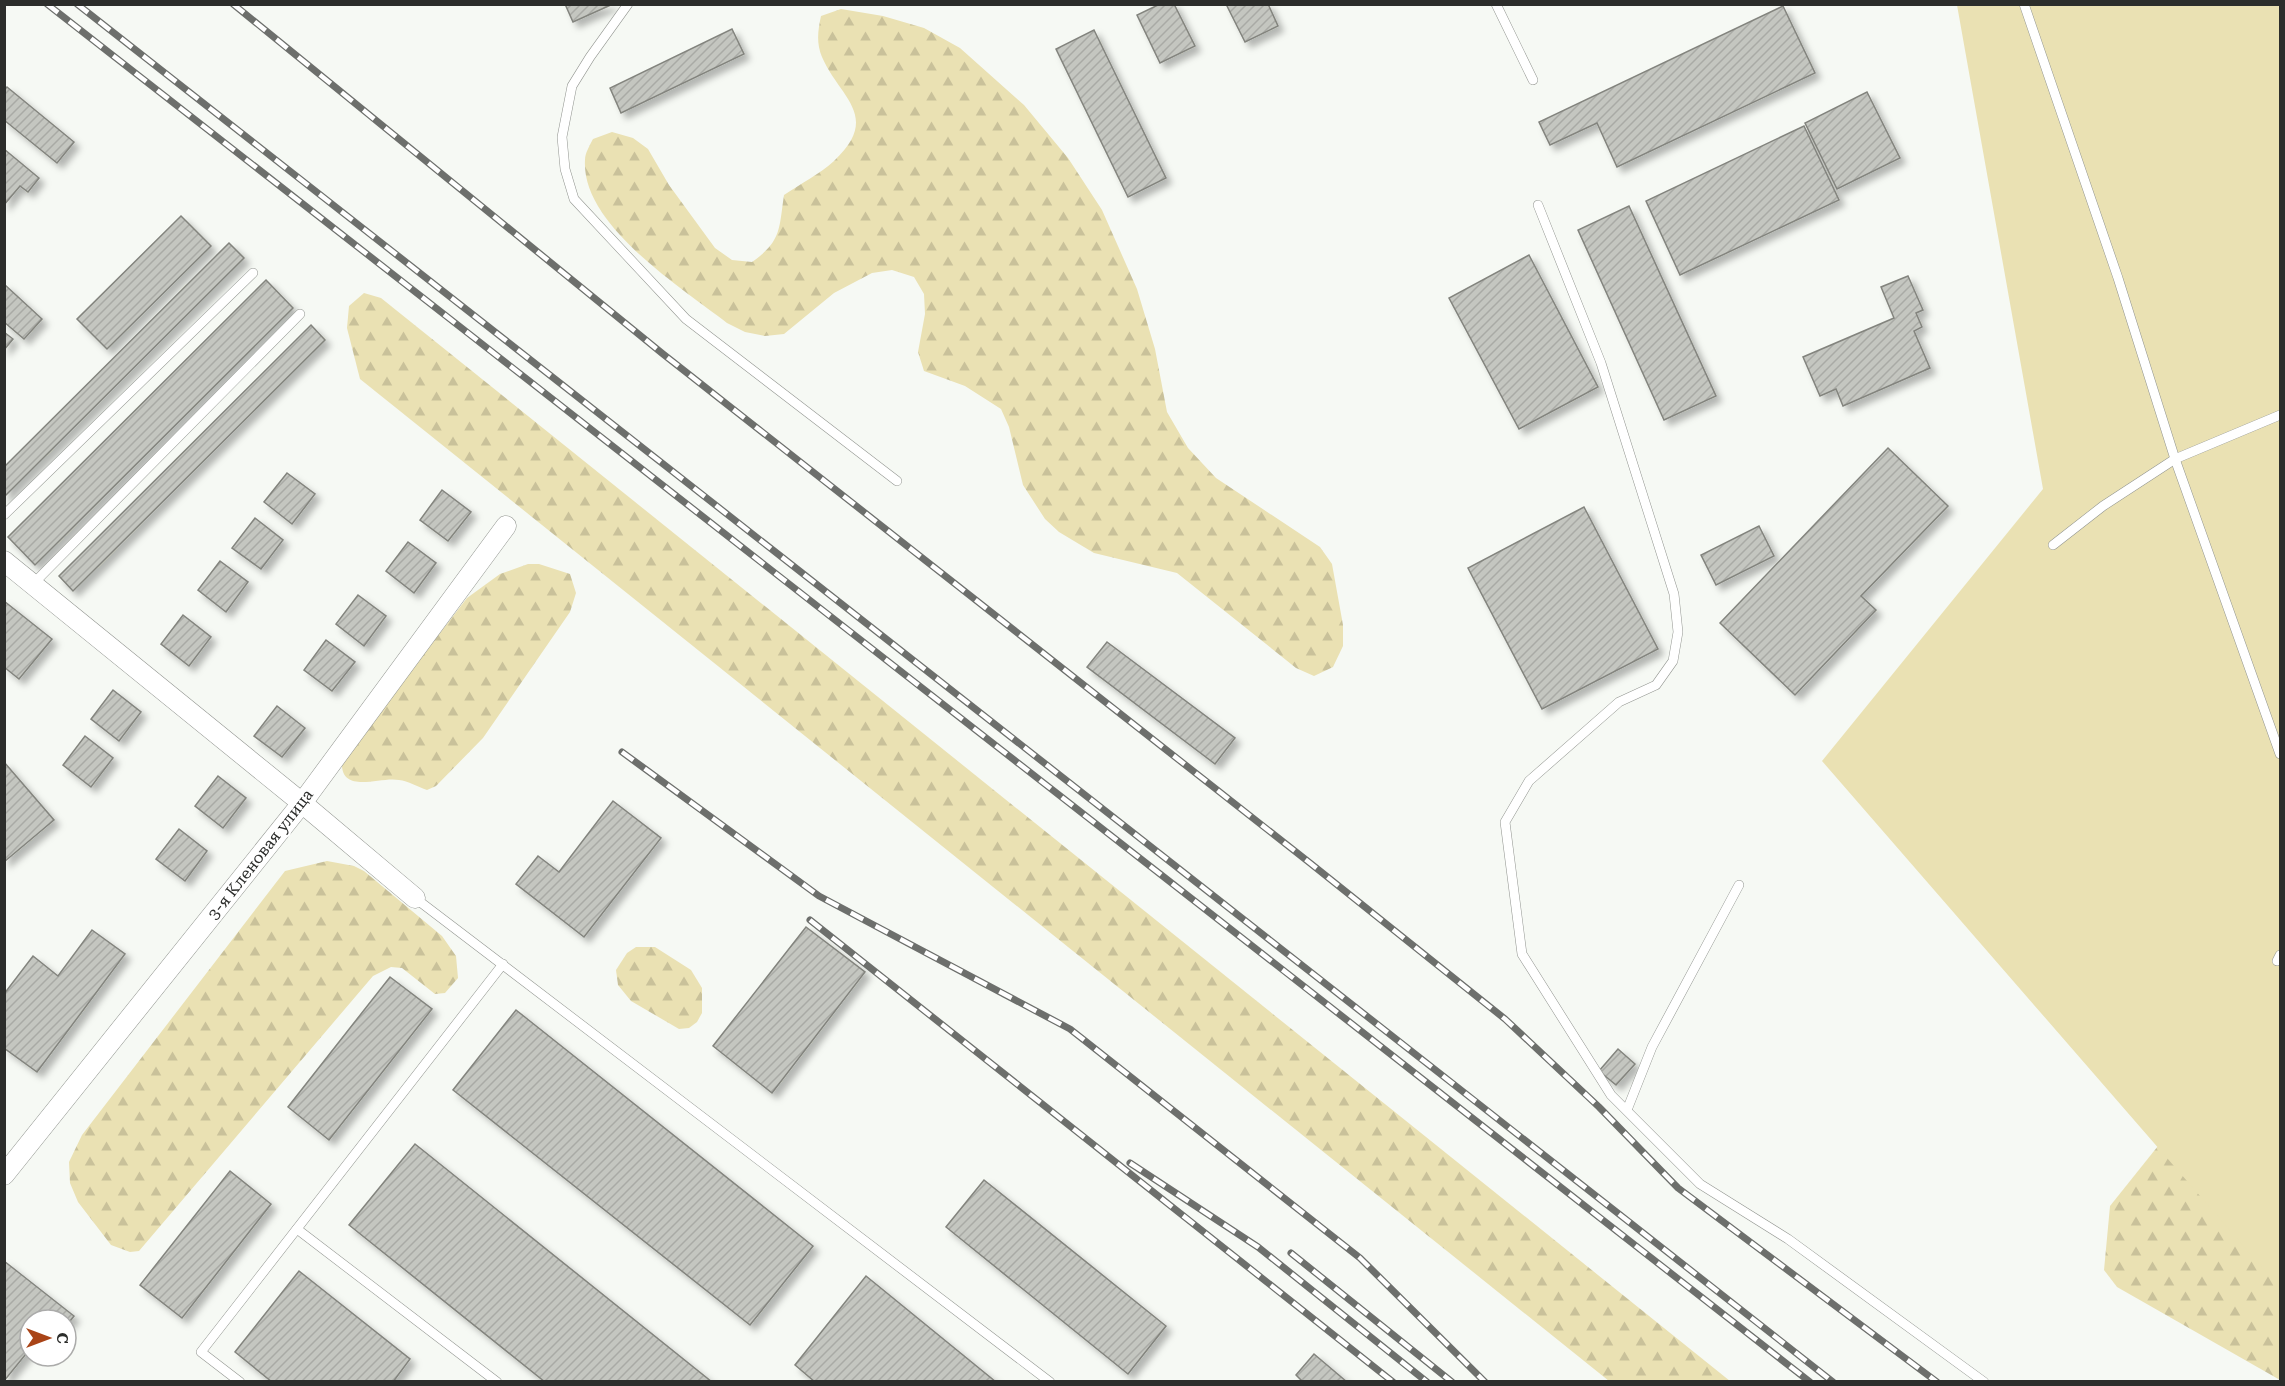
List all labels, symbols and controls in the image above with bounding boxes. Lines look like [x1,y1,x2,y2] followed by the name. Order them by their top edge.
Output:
[204,785,317,923] street label: 3-я Кленовая улица
[18,1308,78,1368] north arrow
[53,1332,72,1344] text: С

